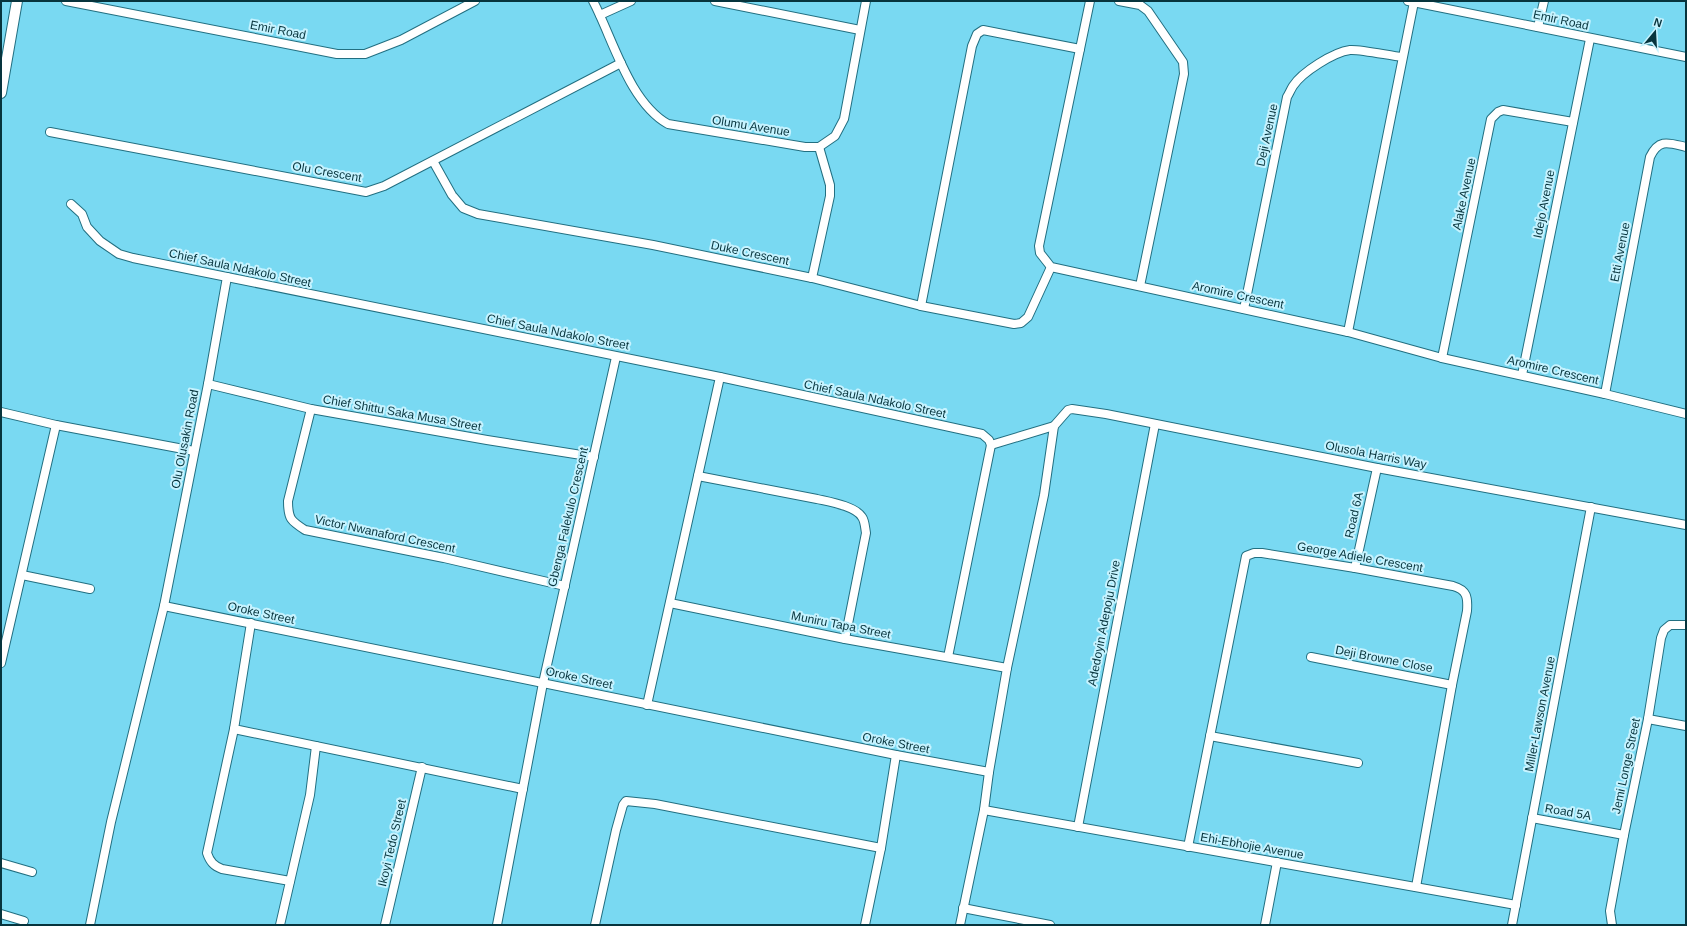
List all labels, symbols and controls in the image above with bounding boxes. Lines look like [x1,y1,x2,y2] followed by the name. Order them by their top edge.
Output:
[1532,7,1590,33] street label: Emir Road
[1635,12,1675,52] north arrow
[1652,16,1664,29] text: N
[249,18,307,42] street label: Emir Road
[1254,102,1281,168] street label: Deji Avenue
[711,113,791,139] street label: Olumu Avenue
[1450,156,1479,231] street label: Alake Avenue
[291,159,363,185] street label: Olu Crescent
[1531,168,1558,239] street label: Idejo Avenue
[1607,221,1633,283] street label: Etti Avenue
[710,238,791,268] street label: Duke Crescent
[168,246,313,290] street label: Chief Saula Ndakolo Street
[1191,278,1286,312] street label: Aromire Crescent
[486,311,631,353] street label: Chief Saula Ndakolo Street
[1506,353,1601,387] street label: Aromire Crescent
[803,377,948,421] street label: Chief Saula Ndakolo Street
[169,388,201,490] street label: Olu Olusakin Road
[322,392,483,434] street label: Chief Shittu Saka Musa Street
[1324,438,1428,472] street label: Olusola Harris Way
[545,445,591,588] street label: Gbenga Falekulo Crescent
[1342,491,1366,539] street label: Road 6A
[314,512,457,556] street label: Victor Nwanaford Crescent
[1296,539,1425,575] street label: George Adiele Crescent
[1085,558,1123,687] street label: Adedoyin Adepoju Drive
[226,599,296,627] street label: Oroke Street
[790,608,893,642] street label: Muniru Tapa Street
[1334,643,1434,675] street label: Deji Browne Close
[1522,655,1558,773] street label: Miller-Lawson Avenue
[544,664,614,692] street label: Oroke Street
[1609,716,1643,815] street label: Jemi Longe Street
[861,730,931,756] street label: Oroke Street
[375,797,409,888] street label: Ikoyi Tedo Street
[1544,801,1592,823] street label: Road 5A
[1199,830,1305,862] street label: Ehi-Ebhojie Avenue

